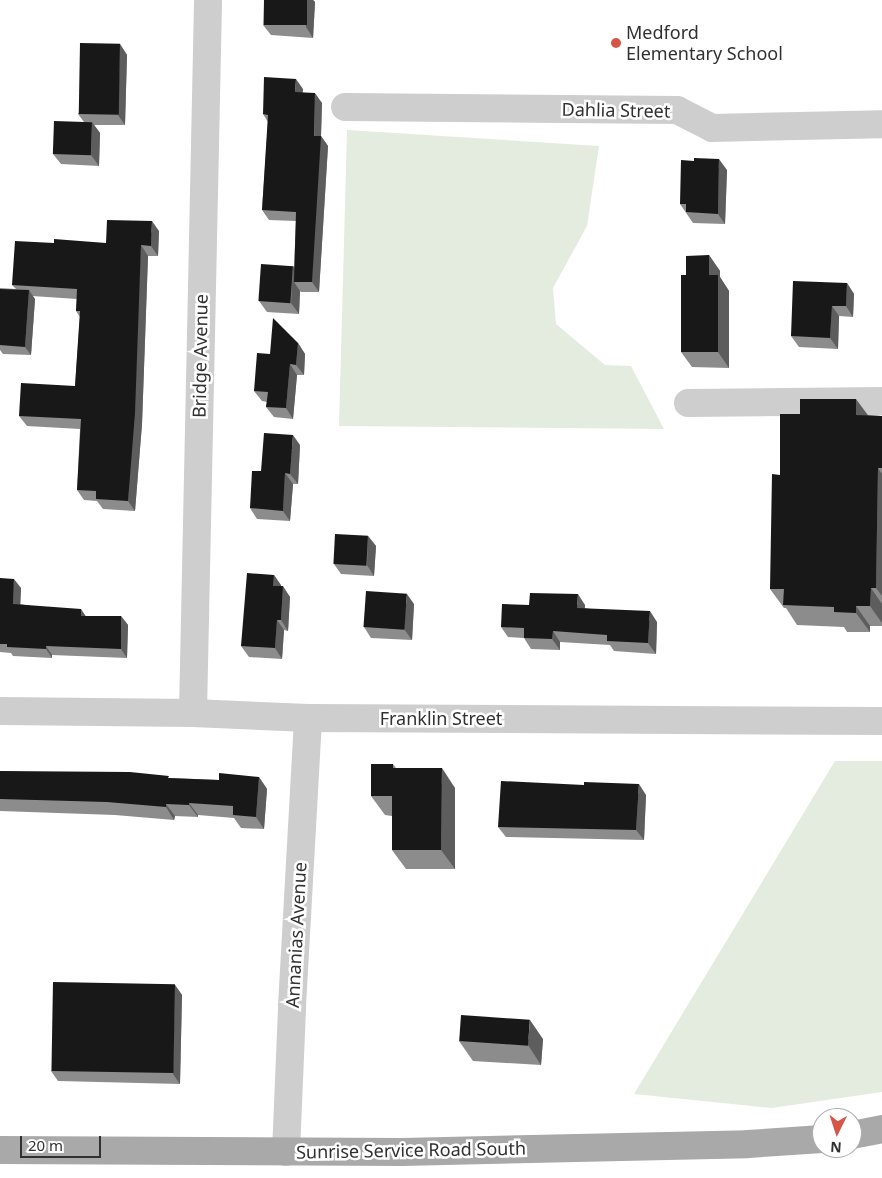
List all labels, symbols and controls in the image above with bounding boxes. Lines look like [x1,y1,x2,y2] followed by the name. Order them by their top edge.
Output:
[626,22,783,64] place label: Medford Elementary School
[610,37,622,49] marker: Medford Elementary School
[561,98,671,122] street label: Dahlia Street
[188,294,212,418] street label: Bridge Avenue
[380,707,502,729] street label: Franklin Street
[281,861,311,1009] street label: Annanias Avenue
[812,1108,862,1158] north arrow
[22,1126,104,1158] scale bar
[28,1135,63,1155] text: 20 m
[296,1137,526,1163] street label: Sunrise Service Road South
[830,1138,842,1157] text: N

